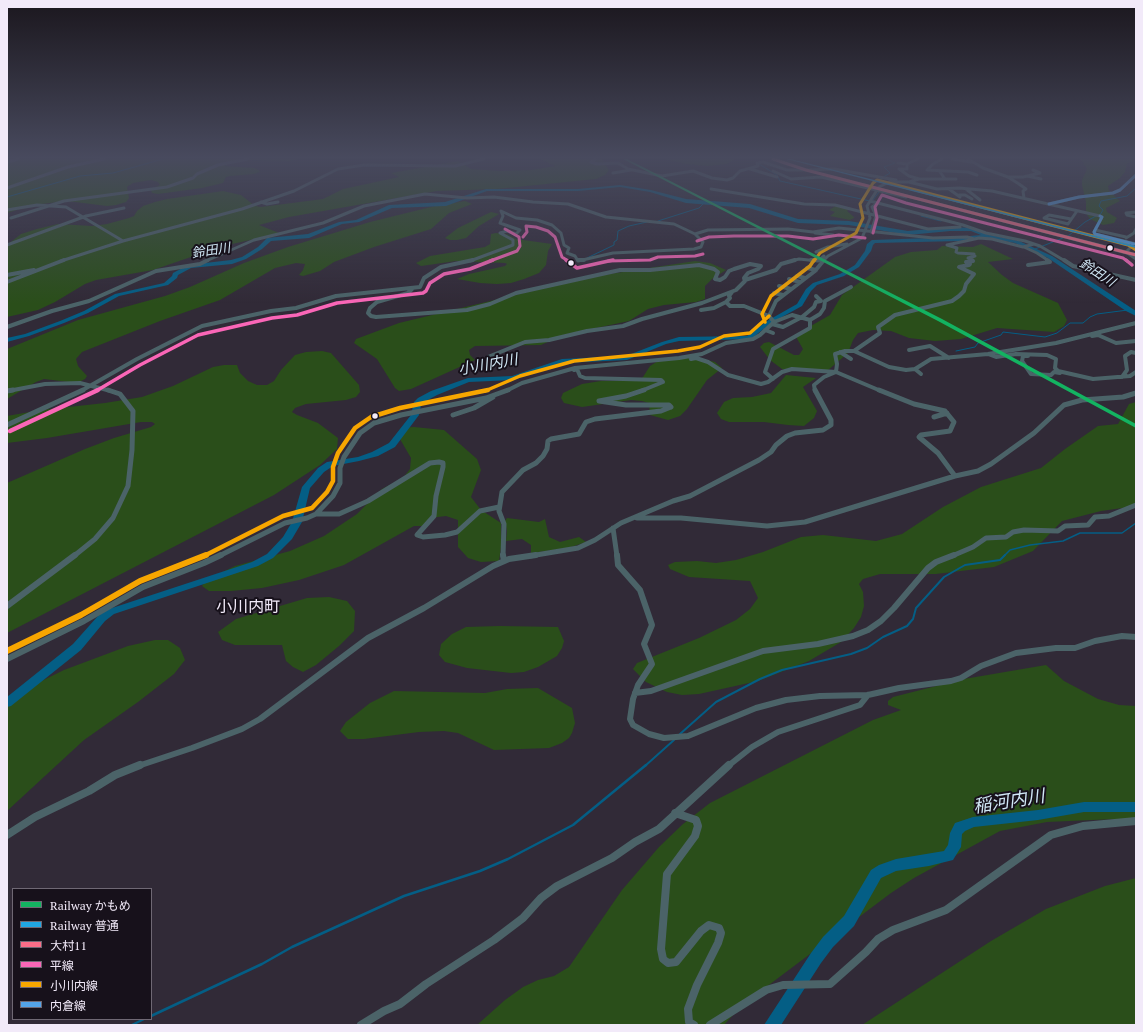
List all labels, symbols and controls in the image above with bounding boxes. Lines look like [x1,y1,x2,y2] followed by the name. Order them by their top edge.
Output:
[191,240,231,262] water label: 鈴田川
[1105,243,1115,253] unlabelled marker
[1076,256,1118,290] water label: 鈴田川
[566,258,576,268] unlabelled marker
[457,351,519,379] water label: 小川内川
[370,411,380,421] unlabelled marker
[216,597,280,617] district label: 小川内町
[972,786,1046,818] water label: 稲河内川
[12,888,152,1020] legend
[50,898,131,913] text: Railway かもめ
[50,918,119,933] text: Railway 普通
[50,938,87,953] text: 大村11
[50,958,74,973] text: 平線
[50,978,98,993] text: 小川内線
[50,998,86,1013] text: 内倉線

